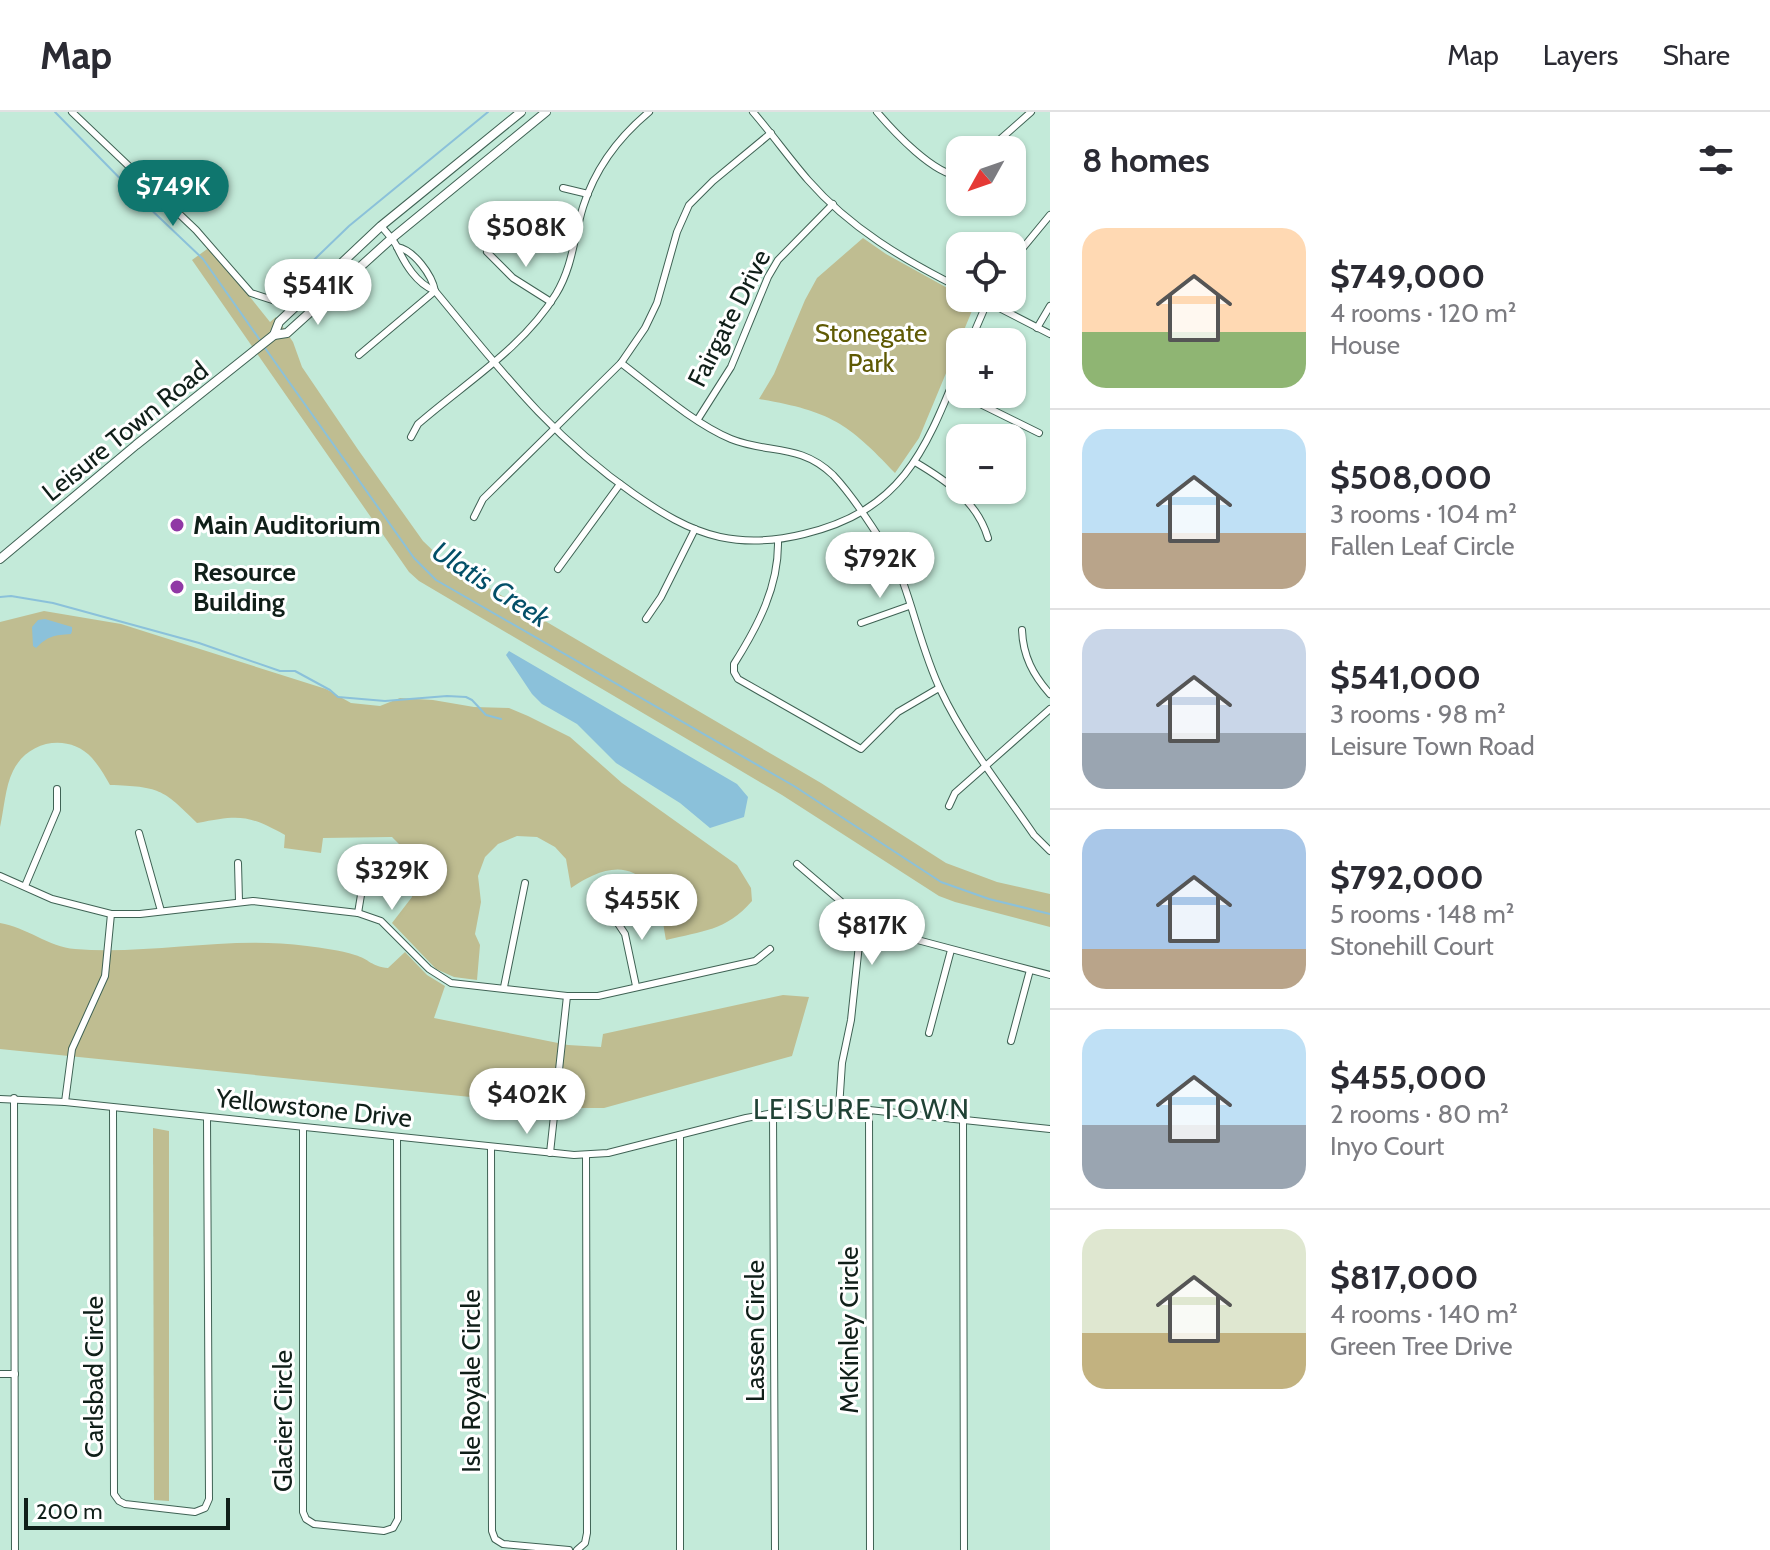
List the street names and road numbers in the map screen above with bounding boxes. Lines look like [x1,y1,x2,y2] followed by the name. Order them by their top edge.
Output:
[681,244,777,392] street label: Fairgate Drive
[35,354,215,508] street label: Leisure Town Road
[213,1082,414,1134] street label: Yellowstone Drive
[833,1246,865,1414] street label: McKinley Circle
[739,1260,771,1402] street label: Lassen Circle
[455,1289,487,1473] street label: Isle Royale Circle
[78,1296,110,1458] street label: Carlsbad Circle
[267,1350,299,1492] street label: Glacier Circle

